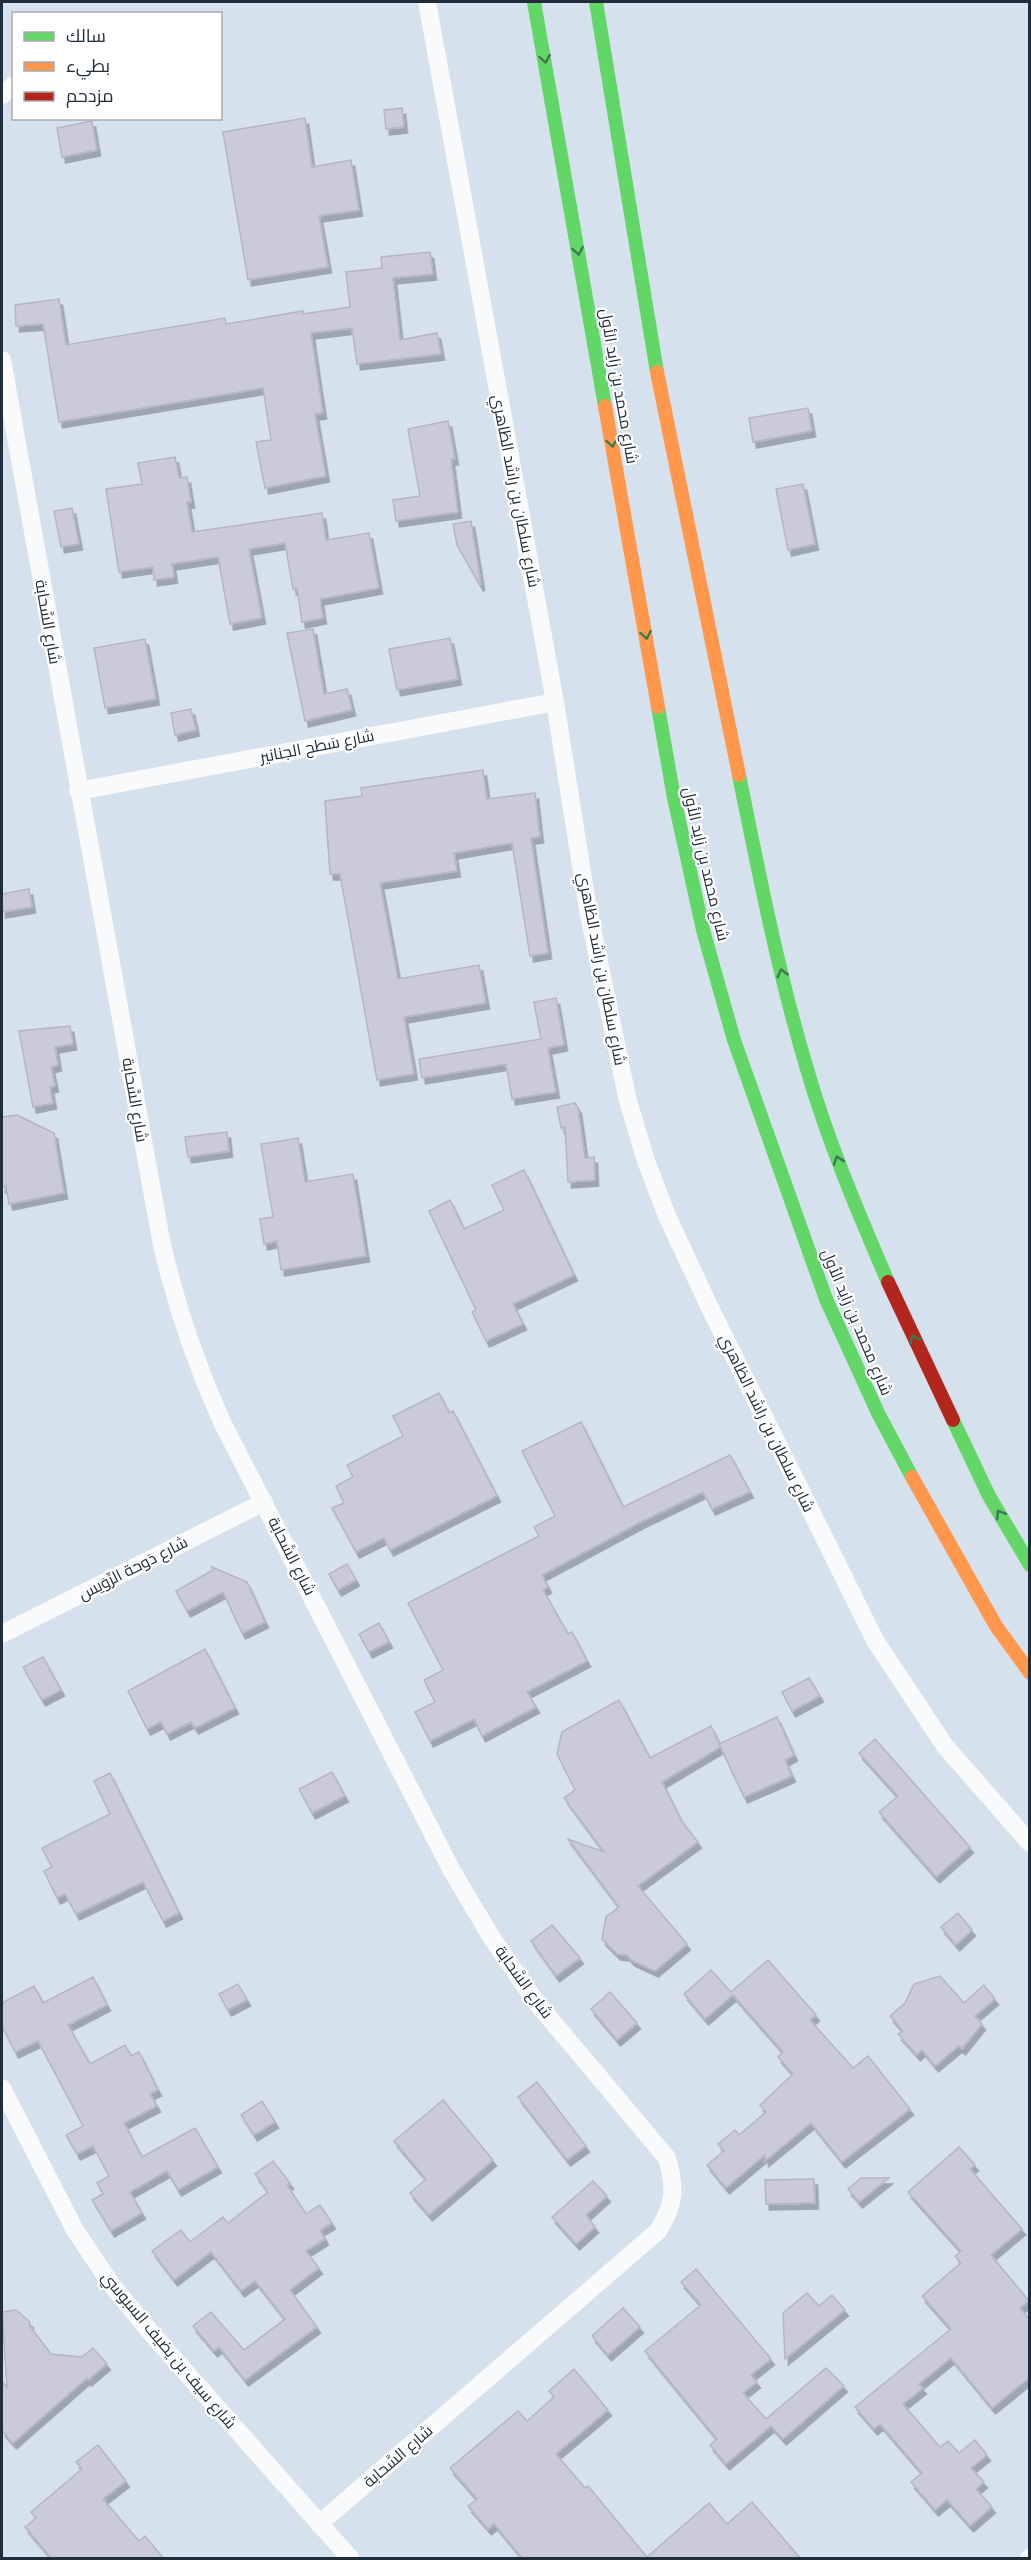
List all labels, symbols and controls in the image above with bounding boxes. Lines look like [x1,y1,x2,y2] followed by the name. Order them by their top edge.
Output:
[12,12,222,120] legend
[66,24,106,47] text: سالك
[66,54,110,80] text: بطيء
[538,54,550,64] one-way arrow
[66,84,114,108] text: مزدحم
[572,246,584,256] one-way arrow
[594,307,643,466] street label: شارع محمد بن زايد الأول
[484,393,545,590] street label: شارع سلطان بن راشد الظاهري
[605,438,618,448] one-way arrow
[29,578,66,666] street label: شارع السَّحابة
[639,630,652,640] one-way arrow
[257,725,376,769] street label: شارع سَطح الجنانير
[677,785,734,943] street label: شارع محمد بن زايد الأول
[570,871,631,1068] street label: شارع سلطان بن راشد الظاهري
[777,968,789,979] one-way arrow
[116,1056,153,1144] street label: شارع السَّحابة
[833,1155,846,1166] one-way arrow
[816,1245,897,1399] street label: شارع محمد بن زايد الأول
[712,1330,819,1517] street label: شارع سلطان بن راشد الظاهري
[910,1335,922,1346] one-way arrow
[995,1510,1007,1520] one-way arrow
[262,1513,321,1599] street label: شارع السَّحابة
[75,1531,192,1606] street label: شارع دَوحة الرِّوَيس
[490,1941,558,2023] street label: شارع السَّحابة
[95,2267,241,2434] street label: شارع سيف بن يضيف السبوسي
[359,2420,438,2493] street label: شارع السَّحابة

